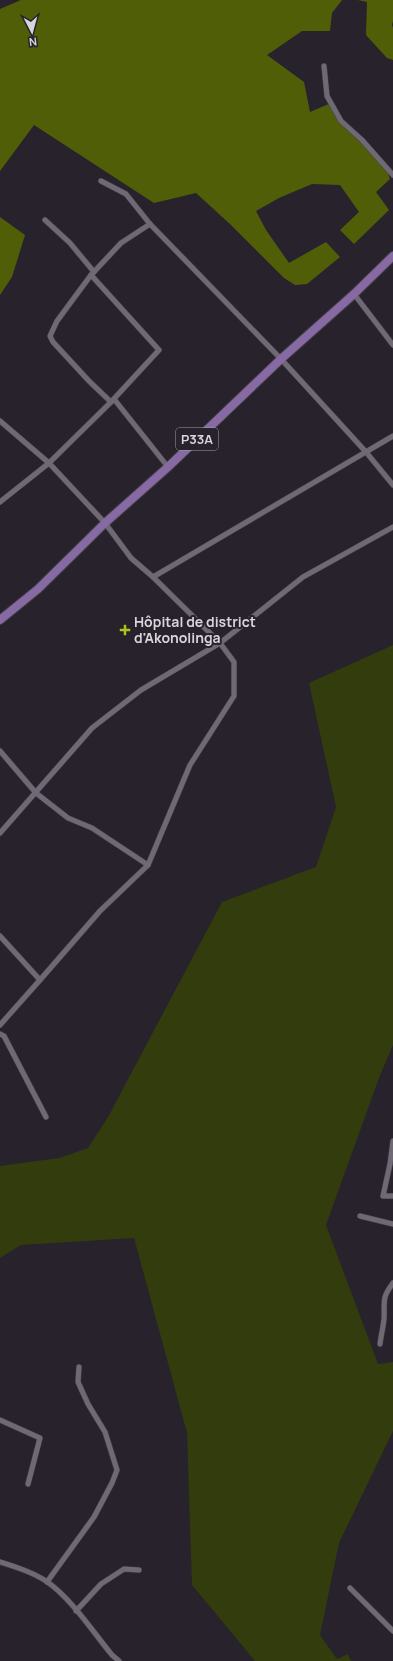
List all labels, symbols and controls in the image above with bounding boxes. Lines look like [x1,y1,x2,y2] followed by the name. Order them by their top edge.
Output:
[12,12,52,52] north arrow
[28,35,38,50] text: N
[176,428,218,450] road number: P33A
[134,612,256,647] place label: Hôpital de district d'Akonolinga
[119,624,131,636] marker: Hôpital de district d'Akonolinga

